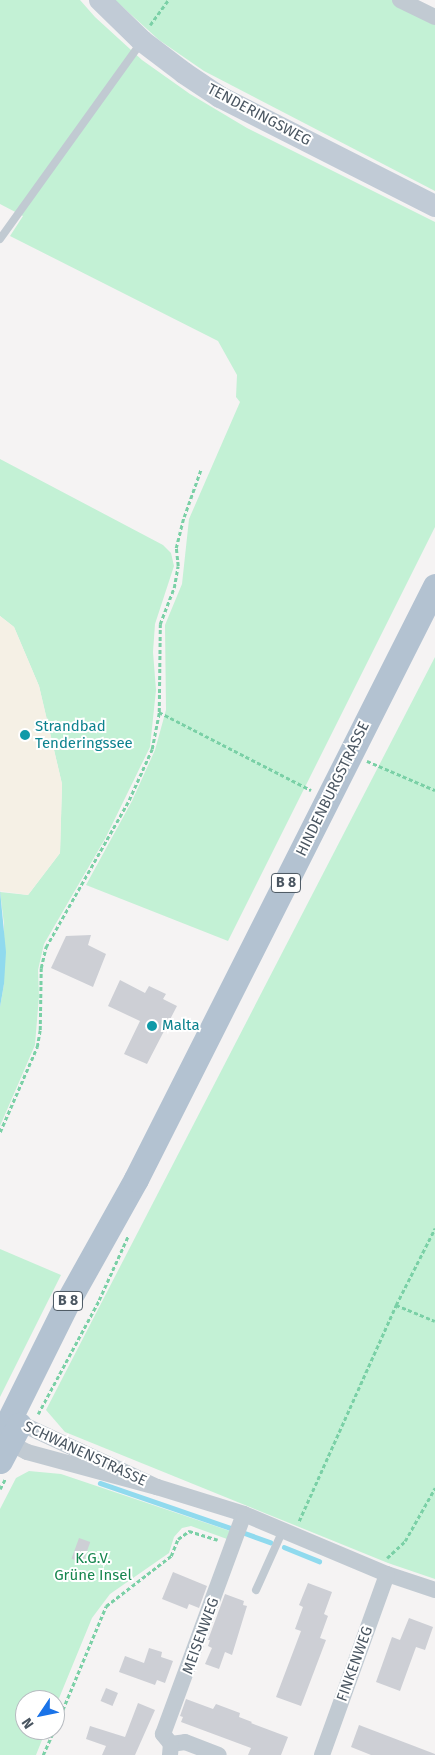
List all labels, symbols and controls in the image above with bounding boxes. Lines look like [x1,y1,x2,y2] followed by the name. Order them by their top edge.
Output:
[204,80,314,150] street label: TENDERINGSWEG
[35,717,133,752] place label: Strandbad Tenderingssee
[293,719,373,859] street label: HINDENBURGSTRASSE
[19,729,31,741] marker: Strandbad Tenderingssee
[270,871,302,894] road number: B 8
[162,1017,200,1035] place label: Malta
[146,1020,158,1032] marker: Malta
[52,1290,84,1312] road number: B 8
[21,1418,149,1490] street label: SCHWANENSTRASSE
[54,1549,132,1584] park label: K.G.V. Grüne Insel
[179,1595,223,1677] street label: MEISENWEG
[333,1624,377,1704] street label: FINKENWEG
[15,1690,65,1740] north arrow
[18,1715,38,1732] text: N

